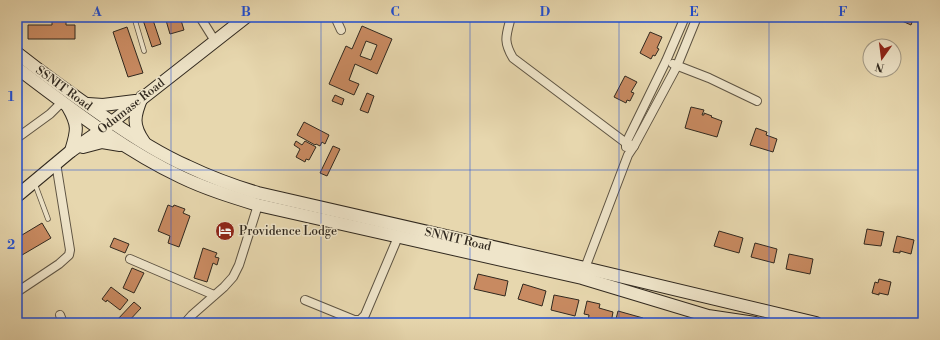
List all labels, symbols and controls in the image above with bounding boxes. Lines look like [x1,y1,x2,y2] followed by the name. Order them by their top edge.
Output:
[91,4,102,20] text: A
[241,4,251,20] text: B
[390,4,400,20] text: C
[540,4,550,20] text: D
[689,4,699,20] text: E
[838,4,848,20] text: F
[862,38,902,78] north arrow
[874,59,886,75] text: N
[33,63,95,114] street label: SSNIT Road
[95,75,168,137] street label: Odumase Road
[8,89,15,105] text: 1
[214,220,236,242] hotel icon: Providence Lodge
[239,224,337,239] place label: Providence Lodge
[423,225,493,254] street label: SNNIT Road
[7,237,15,253] text: 2

